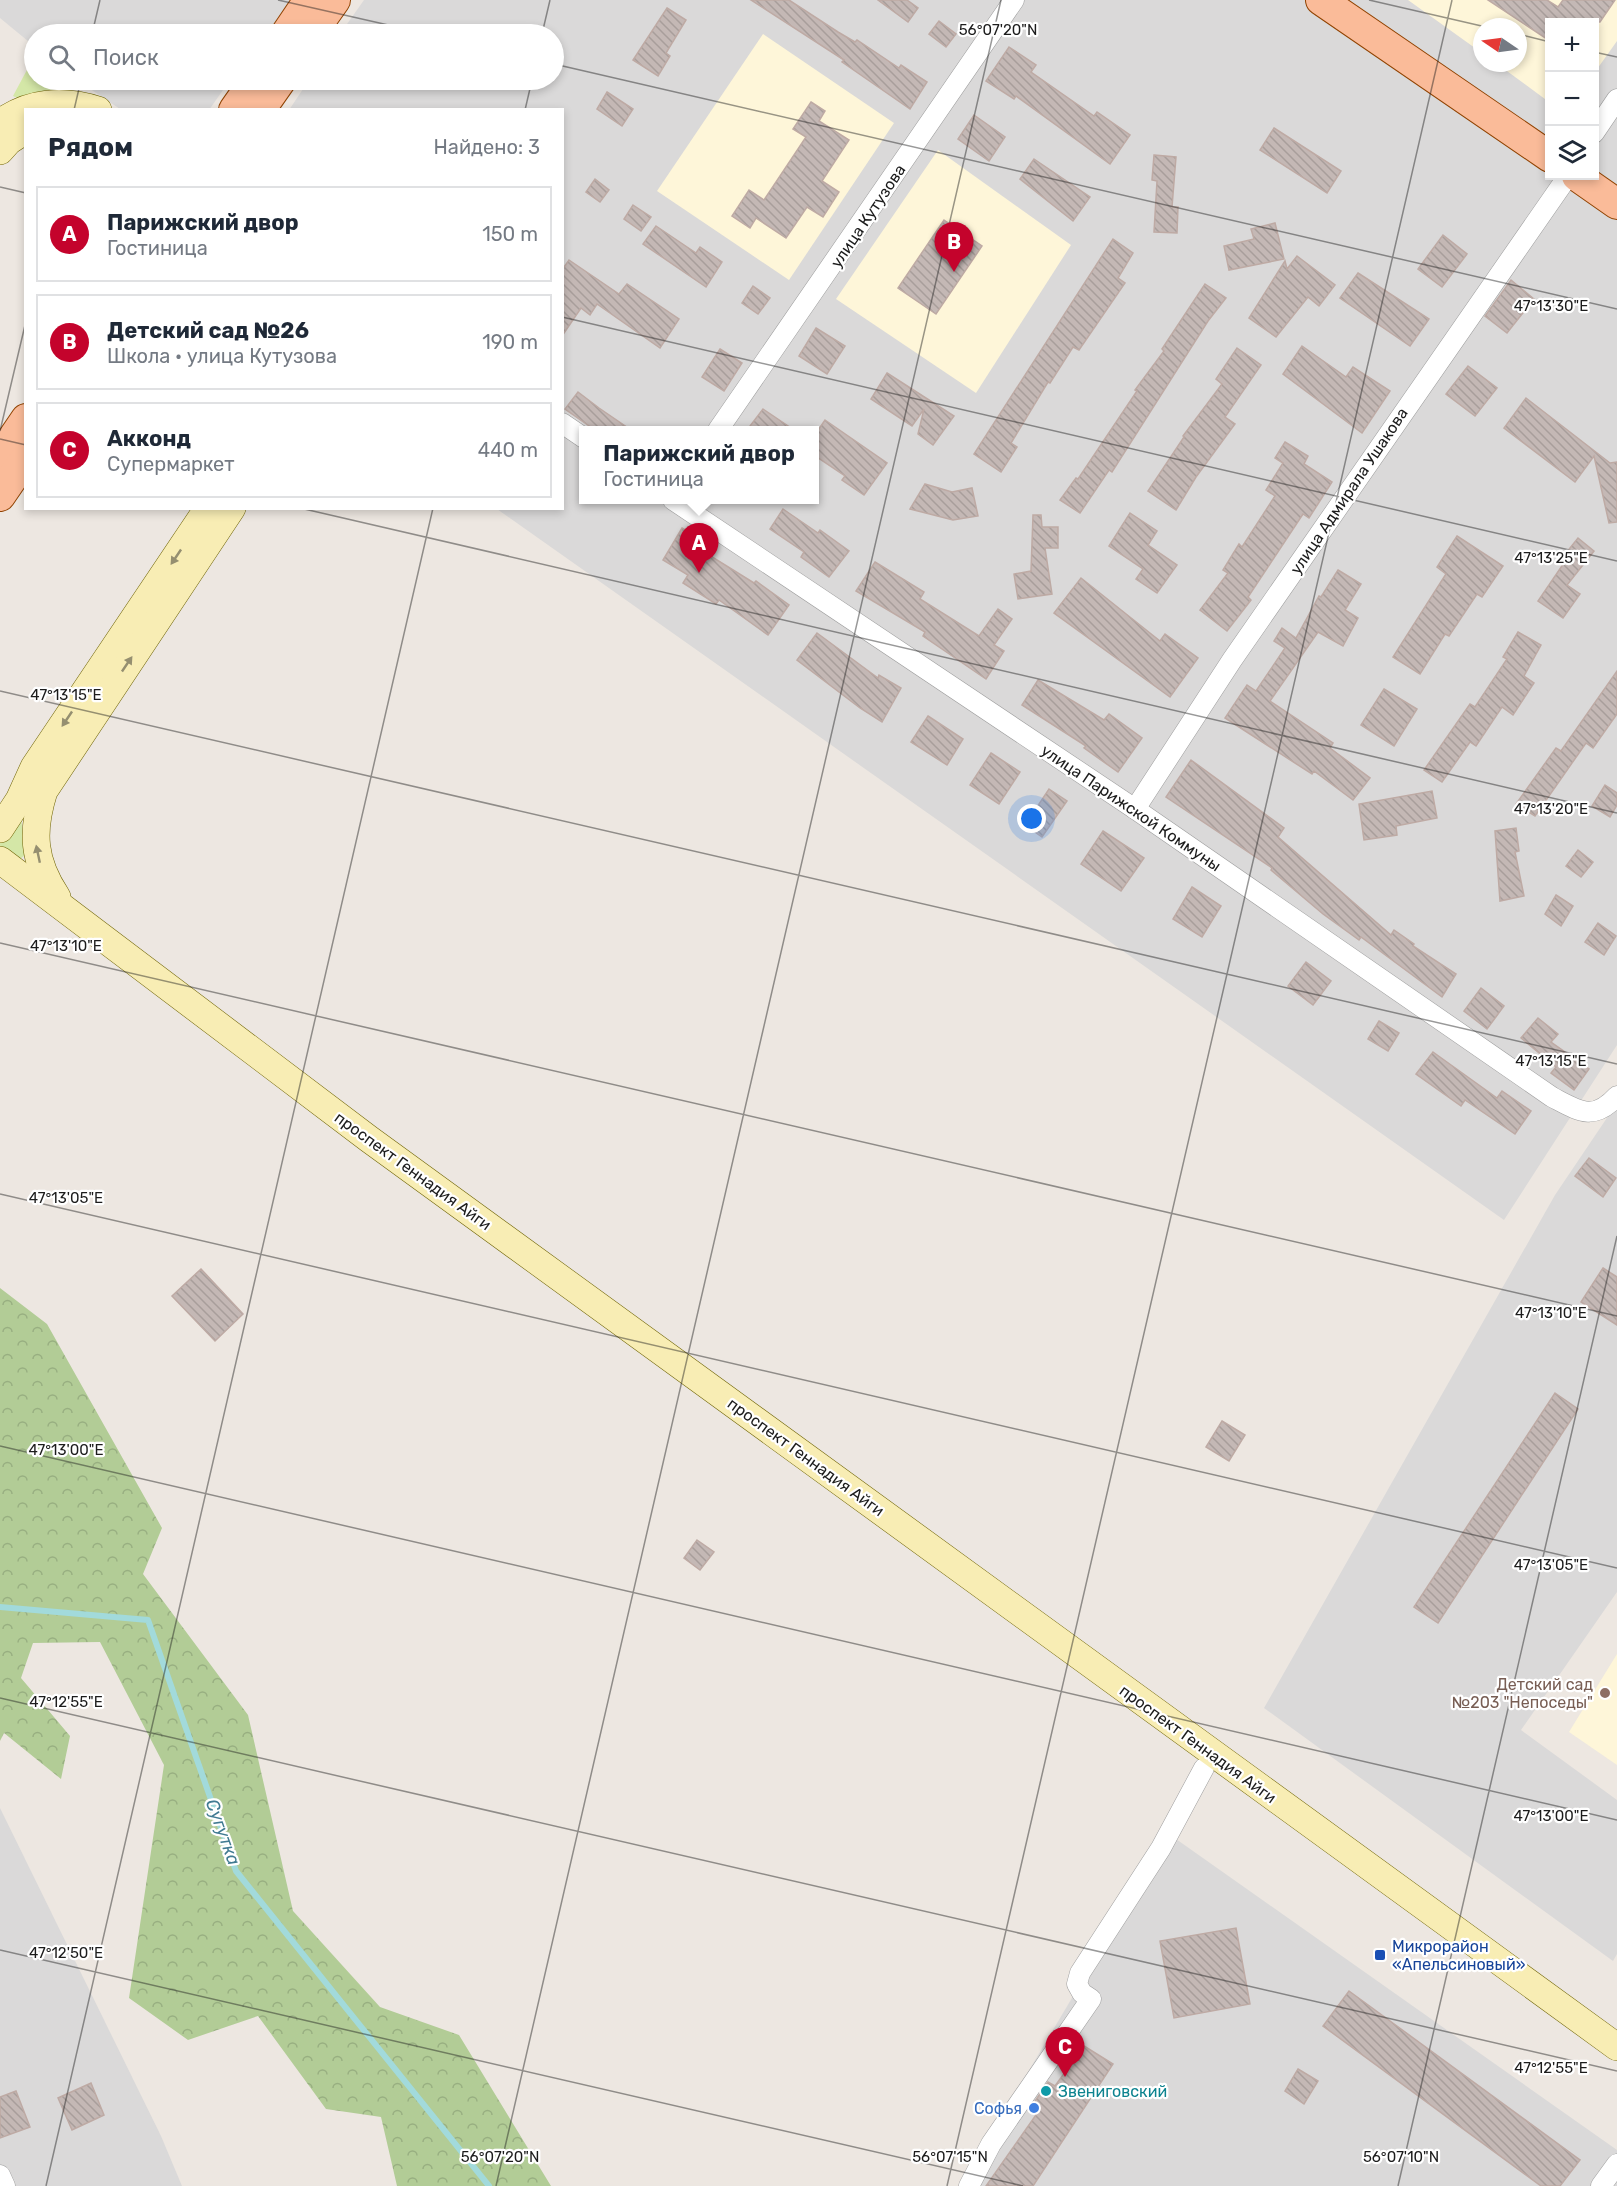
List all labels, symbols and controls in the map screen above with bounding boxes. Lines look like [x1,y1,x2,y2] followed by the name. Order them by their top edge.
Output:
[1473,18,1527,72] north arrow
[1545,18,1599,180] map controls
[1545,18,1599,72] button: +
[959,21,1037,39] text: 56°07'20"N
[24,24,564,90] search box
[45,41,78,74] icon: search
[93,44,159,71] text: Поиск
[1545,72,1599,126] button: −
[1545,126,1599,180] button: layers
[48,132,133,163] text: Рядом
[434,135,540,159] text: Найдено: 3
[826,161,910,271] street label: улица Кутузова
[107,209,299,236] text: Парижский двор
[62,222,77,246] text: A
[482,222,538,246] text: 150 m
[934,222,974,272] pin: B
[107,236,208,260] text: Гостиница
[1514,297,1588,315] text: 47°13'30"E
[107,317,309,344] text: Детский сад №26
[62,330,77,354] text: B
[482,330,538,354] text: 190 m
[107,344,337,368] text: Школа · улица Кутузова
[1286,404,1412,578] street label: улица Адмирала Ушакова
[107,425,191,452] text: Акконд
[579,426,819,504] popup
[62,438,77,462] text: C
[478,438,538,462] text: 440 m
[603,440,795,467] text: Парижский двор
[107,452,235,476] text: Супермаркет
[603,467,704,491] text: Гостиница
[680,524,718,573] pin: A
[170,549,181,565] one-way arrow
[1514,549,1588,567] text: 47°13'25"E
[121,656,132,672] one-way arrow
[30,686,102,704] text: 47°13'15"E
[61,710,72,727] one-way arrow
[1037,741,1225,875] street label: улица Парижской Коммуны
[1514,800,1588,818] text: 47°13'20"E
[1017,804,1046,833] your location
[33,844,42,863] one-way arrow
[30,937,102,955] text: 47°13'10"E
[1515,1052,1587,1070] text: 47°13'15"E
[331,1108,495,1234] street label: проспект Геннадия Айги
[29,1189,103,1207] text: 47°13'05"E
[1515,1304,1587,1322] text: 47°13'10"E
[724,1394,888,1520] street label: проспект Геннадия Айги
[28,1441,104,1459] text: 47°13'00"E
[1514,1556,1588,1574] text: 47°13'05"E
[1452,1675,1593,1712] place label: Детский сад №203 "Непоседы"
[1116,1681,1280,1807] street label: проспект Геннадия Айги
[1598,1686,1612,1700] marker: Детский сад №203 "Непоседы"
[29,1693,103,1711] text: 47°12'55"E
[201,1796,245,1869] water label: Сугутка
[1513,1807,1589,1825] text: 47°13'00"E
[1392,1937,1526,1974] place label: Микрорайон «Апельсиновый»
[29,1944,103,1962] text: 47°12'50"E
[1373,1948,1387,1962] marker: Микрорайон «Апельсиновый»
[1046,2028,1084,2077] pin: C
[1514,2059,1588,2077] text: 47°12'55"E
[1058,2082,1167,2101] place label: Звениговский
[1039,2084,1053,2098] marker: Звениговский
[974,2099,1022,2118] place label: Софья
[1027,2101,1041,2115] marker: Софья
[461,2148,539,2166] text: 56°07'20"N
[912,2148,988,2166] text: 56°07'15"N
[1363,2148,1439,2166] text: 56°07'10"N

